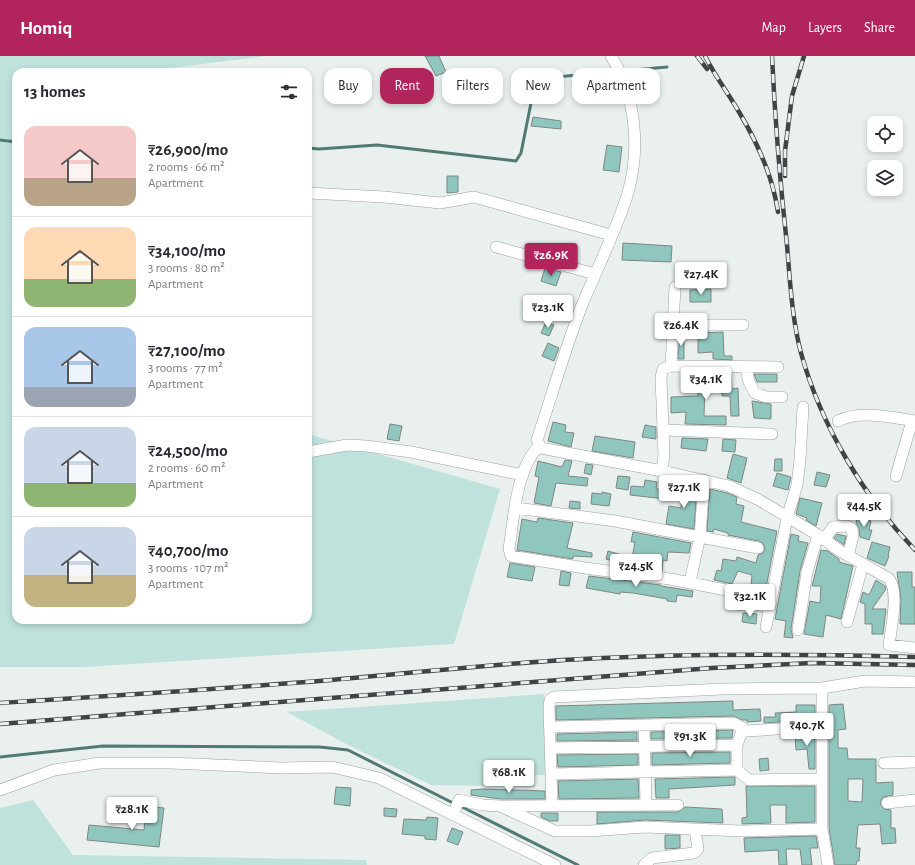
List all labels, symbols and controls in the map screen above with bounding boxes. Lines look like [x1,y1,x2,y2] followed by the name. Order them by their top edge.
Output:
[20,19,72,38] text: Homiq
[761,21,786,35] text: Map
[808,21,842,35] text: Layers
[864,21,895,35] text: Share
[324,68,372,104] chip: Buy
[380,68,434,104] chip: Rent
[442,68,503,104] chip: Filters
[511,68,564,104] chip: New
[572,68,660,104] chip: Apartment
[278,81,300,103] icon: filters
[24,83,86,100] text: 13 homes
[867,116,903,196] map controls
[867,116,903,152] button: locate
[148,141,228,158] text: ₹26,900/mo
[56,142,104,190] icon: home
[867,160,903,196] button: layers
[148,161,225,174] text: 2 rooms · 66 m²
[148,177,203,190] text: Apartment
[148,242,226,259] text: ₹34,100/mo
[56,243,104,291] icon: home
[518,243,584,277] pin: ₹26.9K
[534,249,568,262] text: ₹26.9K
[148,262,225,275] text: 3 rooms · 80 m²
[668,262,734,296] pin: ₹27.4K
[684,268,718,281] text: ₹27.4K
[148,278,203,291] text: Apartment
[515,295,581,329] pin: ₹23.1K
[532,301,564,314] text: ₹23.1K
[648,313,714,347] pin: ₹26.4K
[664,319,698,332] text: ₹26.4K
[148,342,225,359] text: ₹27,100/mo
[56,343,104,391] icon: home
[148,362,223,375] text: 3 rooms · 77 m²
[673,367,739,401] pin: ₹34.1K
[690,373,722,386] text: ₹34.1K
[148,378,203,391] text: Apartment
[148,442,228,459] text: ₹24,500/mo
[56,443,104,491] icon: home
[148,462,225,475] text: 2 rooms · 60 m²
[651,475,717,509] pin: ₹27.1K
[148,478,203,491] text: Apartment
[668,481,700,494] text: ₹27.1K
[831,494,897,528] pin: ₹44.5K
[847,500,881,513] text: ₹44.5K
[148,542,228,559] text: ₹40,700/mo
[56,543,104,591] icon: home
[603,554,669,588] pin: ₹24.5K
[619,560,653,573] text: ₹24.5K
[148,562,229,575] text: 3 rooms · 107 m²
[148,578,203,591] text: Apartment
[717,584,783,618] pin: ₹32.1K
[734,590,766,603] text: ₹32.1K
[774,713,840,747] pin: ₹40.7K
[790,719,824,732] text: ₹40.7K
[657,724,723,758] pin: ₹91.3K
[674,730,706,743] text: ₹91.3K
[476,760,542,794] pin: ₹68.1K
[492,766,526,779] text: ₹68.1K
[99,797,165,831] pin: ₹28.1K
[115,803,149,816] text: ₹28.1K

